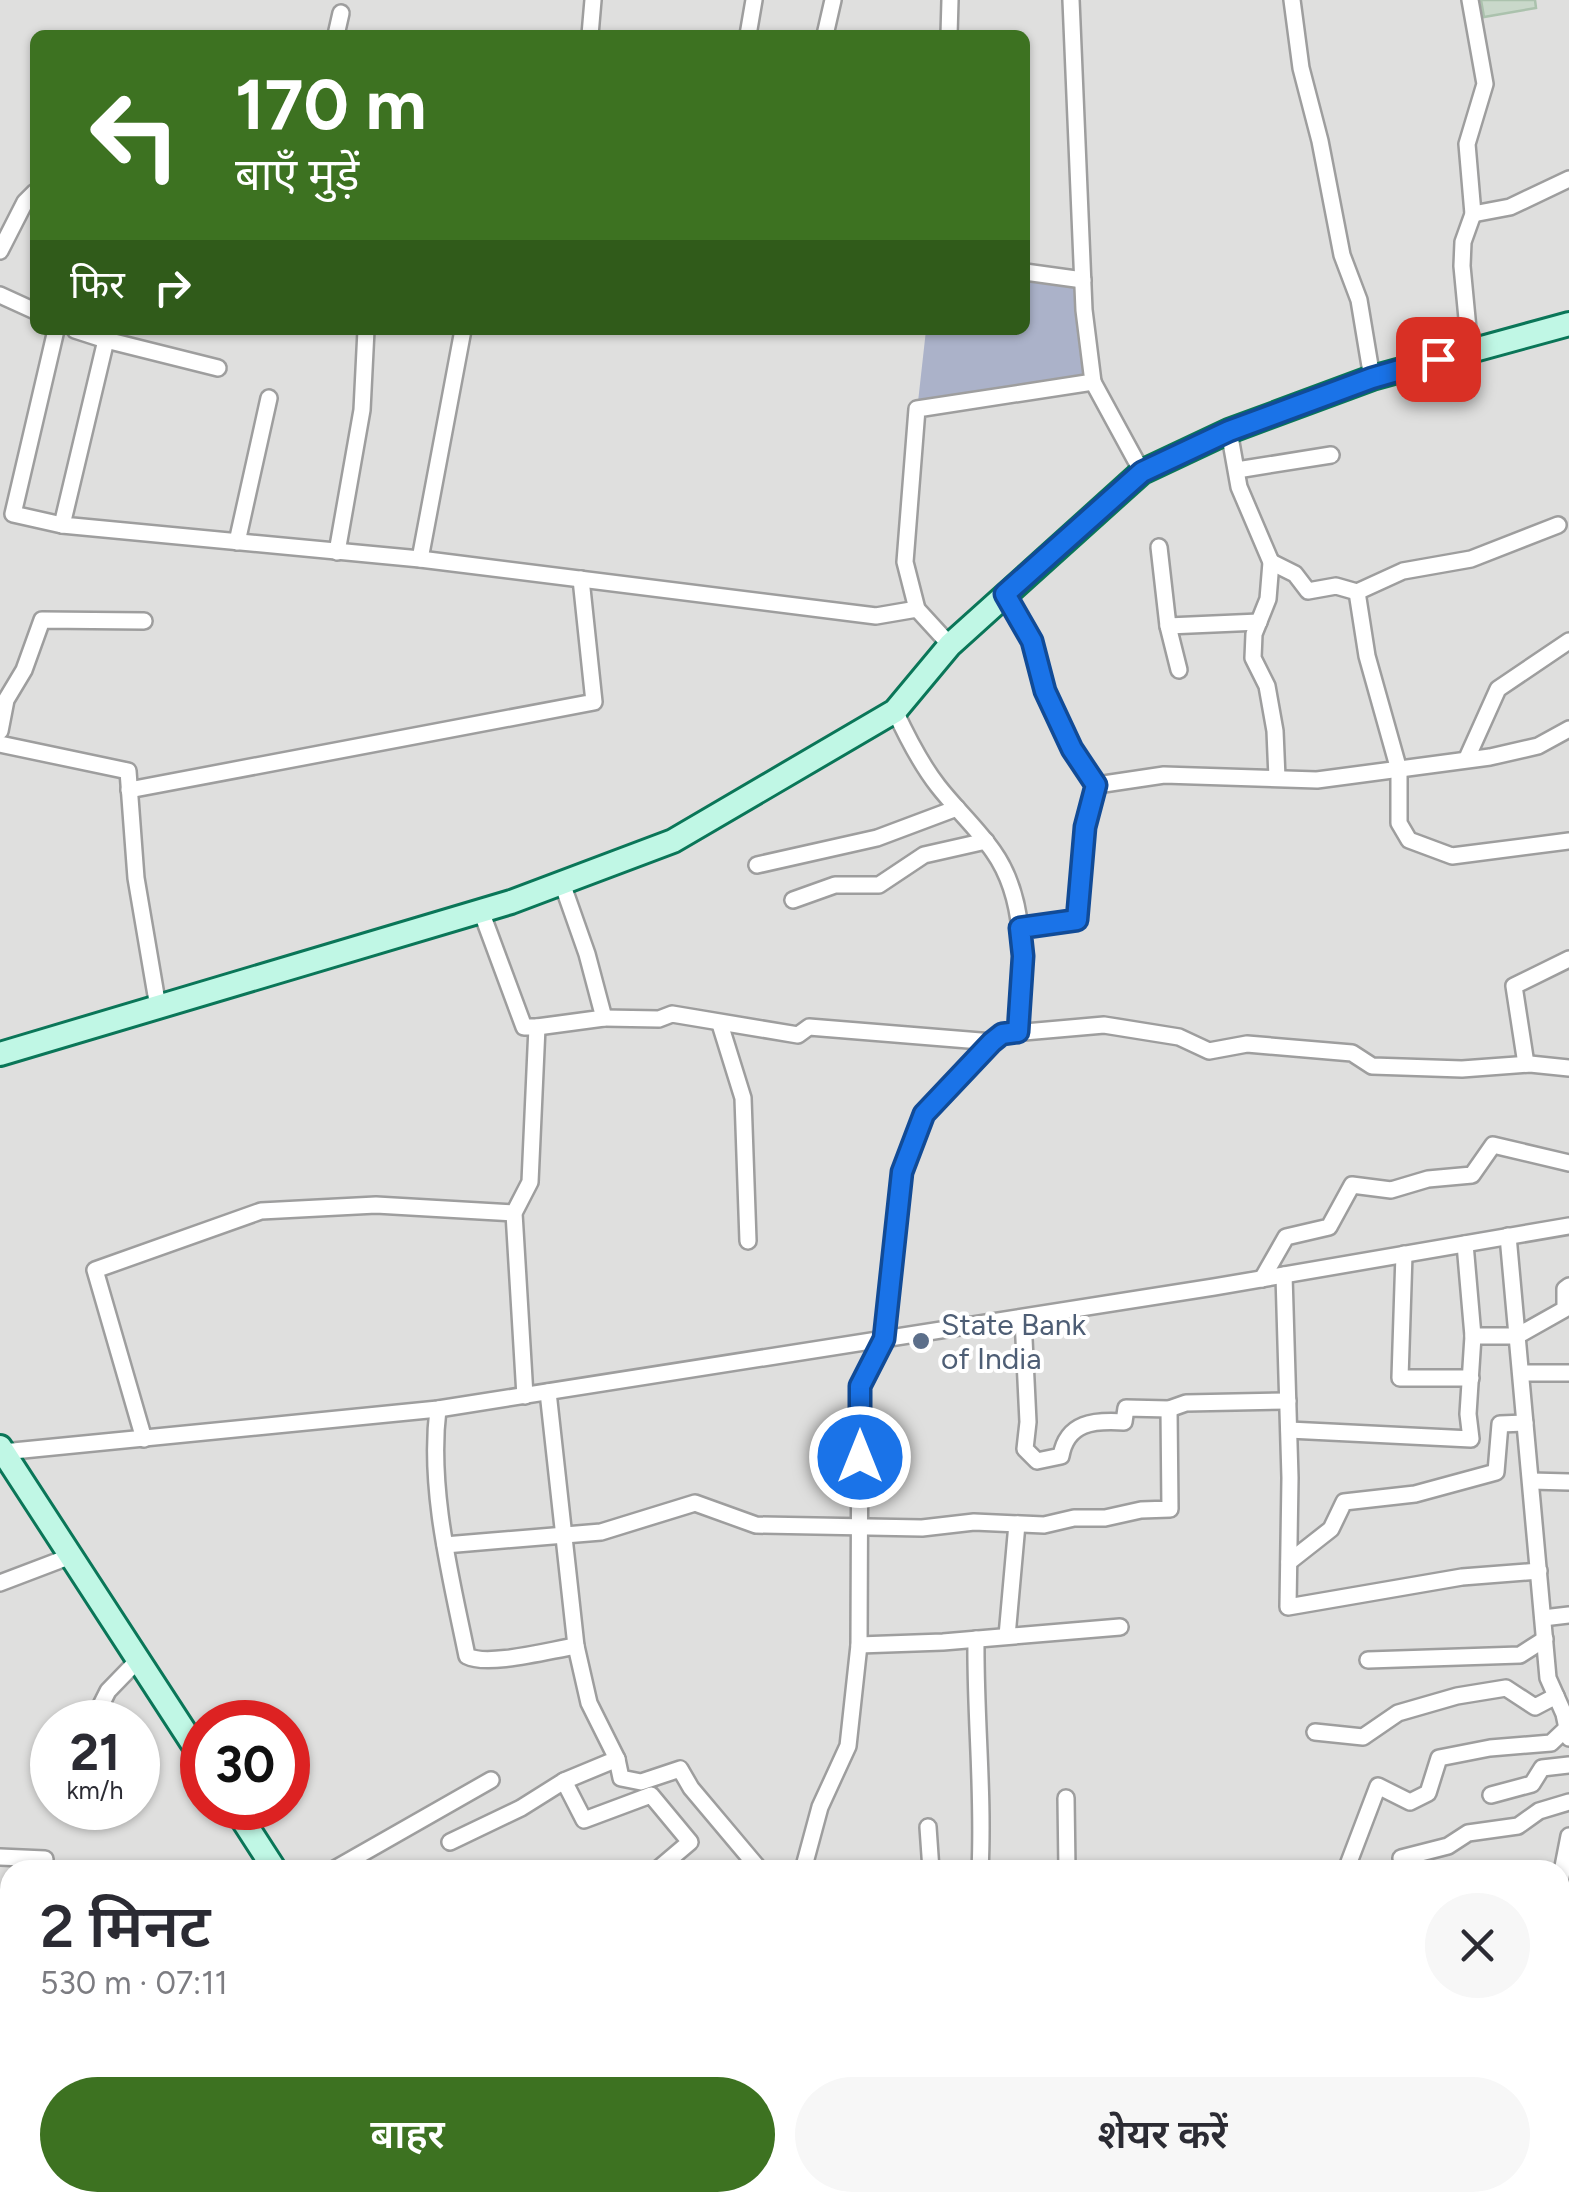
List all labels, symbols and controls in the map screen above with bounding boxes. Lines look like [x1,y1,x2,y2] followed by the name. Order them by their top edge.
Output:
[235,62,427,147] text: 170 m
[70,70,200,200] icon: left
[235,147,359,201] text: बाएँ मुड़ें
[145,260,200,315] icon: right
[70,262,125,308] text: फिर
[1396,317,1481,402] pin
[1411,332,1466,387] icon: arrive
[941,1306,1086,1377] place label: State Bank of India
[910,1330,932,1352] marker: State Bank of India
[808,1405,912,1509] position arrow
[180,1700,310,1830] speed limit sign: 30
[70,1722,120,1783] text: 21
[66,1775,124,1805] text: km/h
[40,1890,211,1962] text: 2 मिनट
[1425,1893,1530,1998] button: close
[40,1964,228,2002] text: 530 m · 07:11
[40,2077,775,2192] button: बाहर
[795,2077,1530,2192] button: शेयर करें

